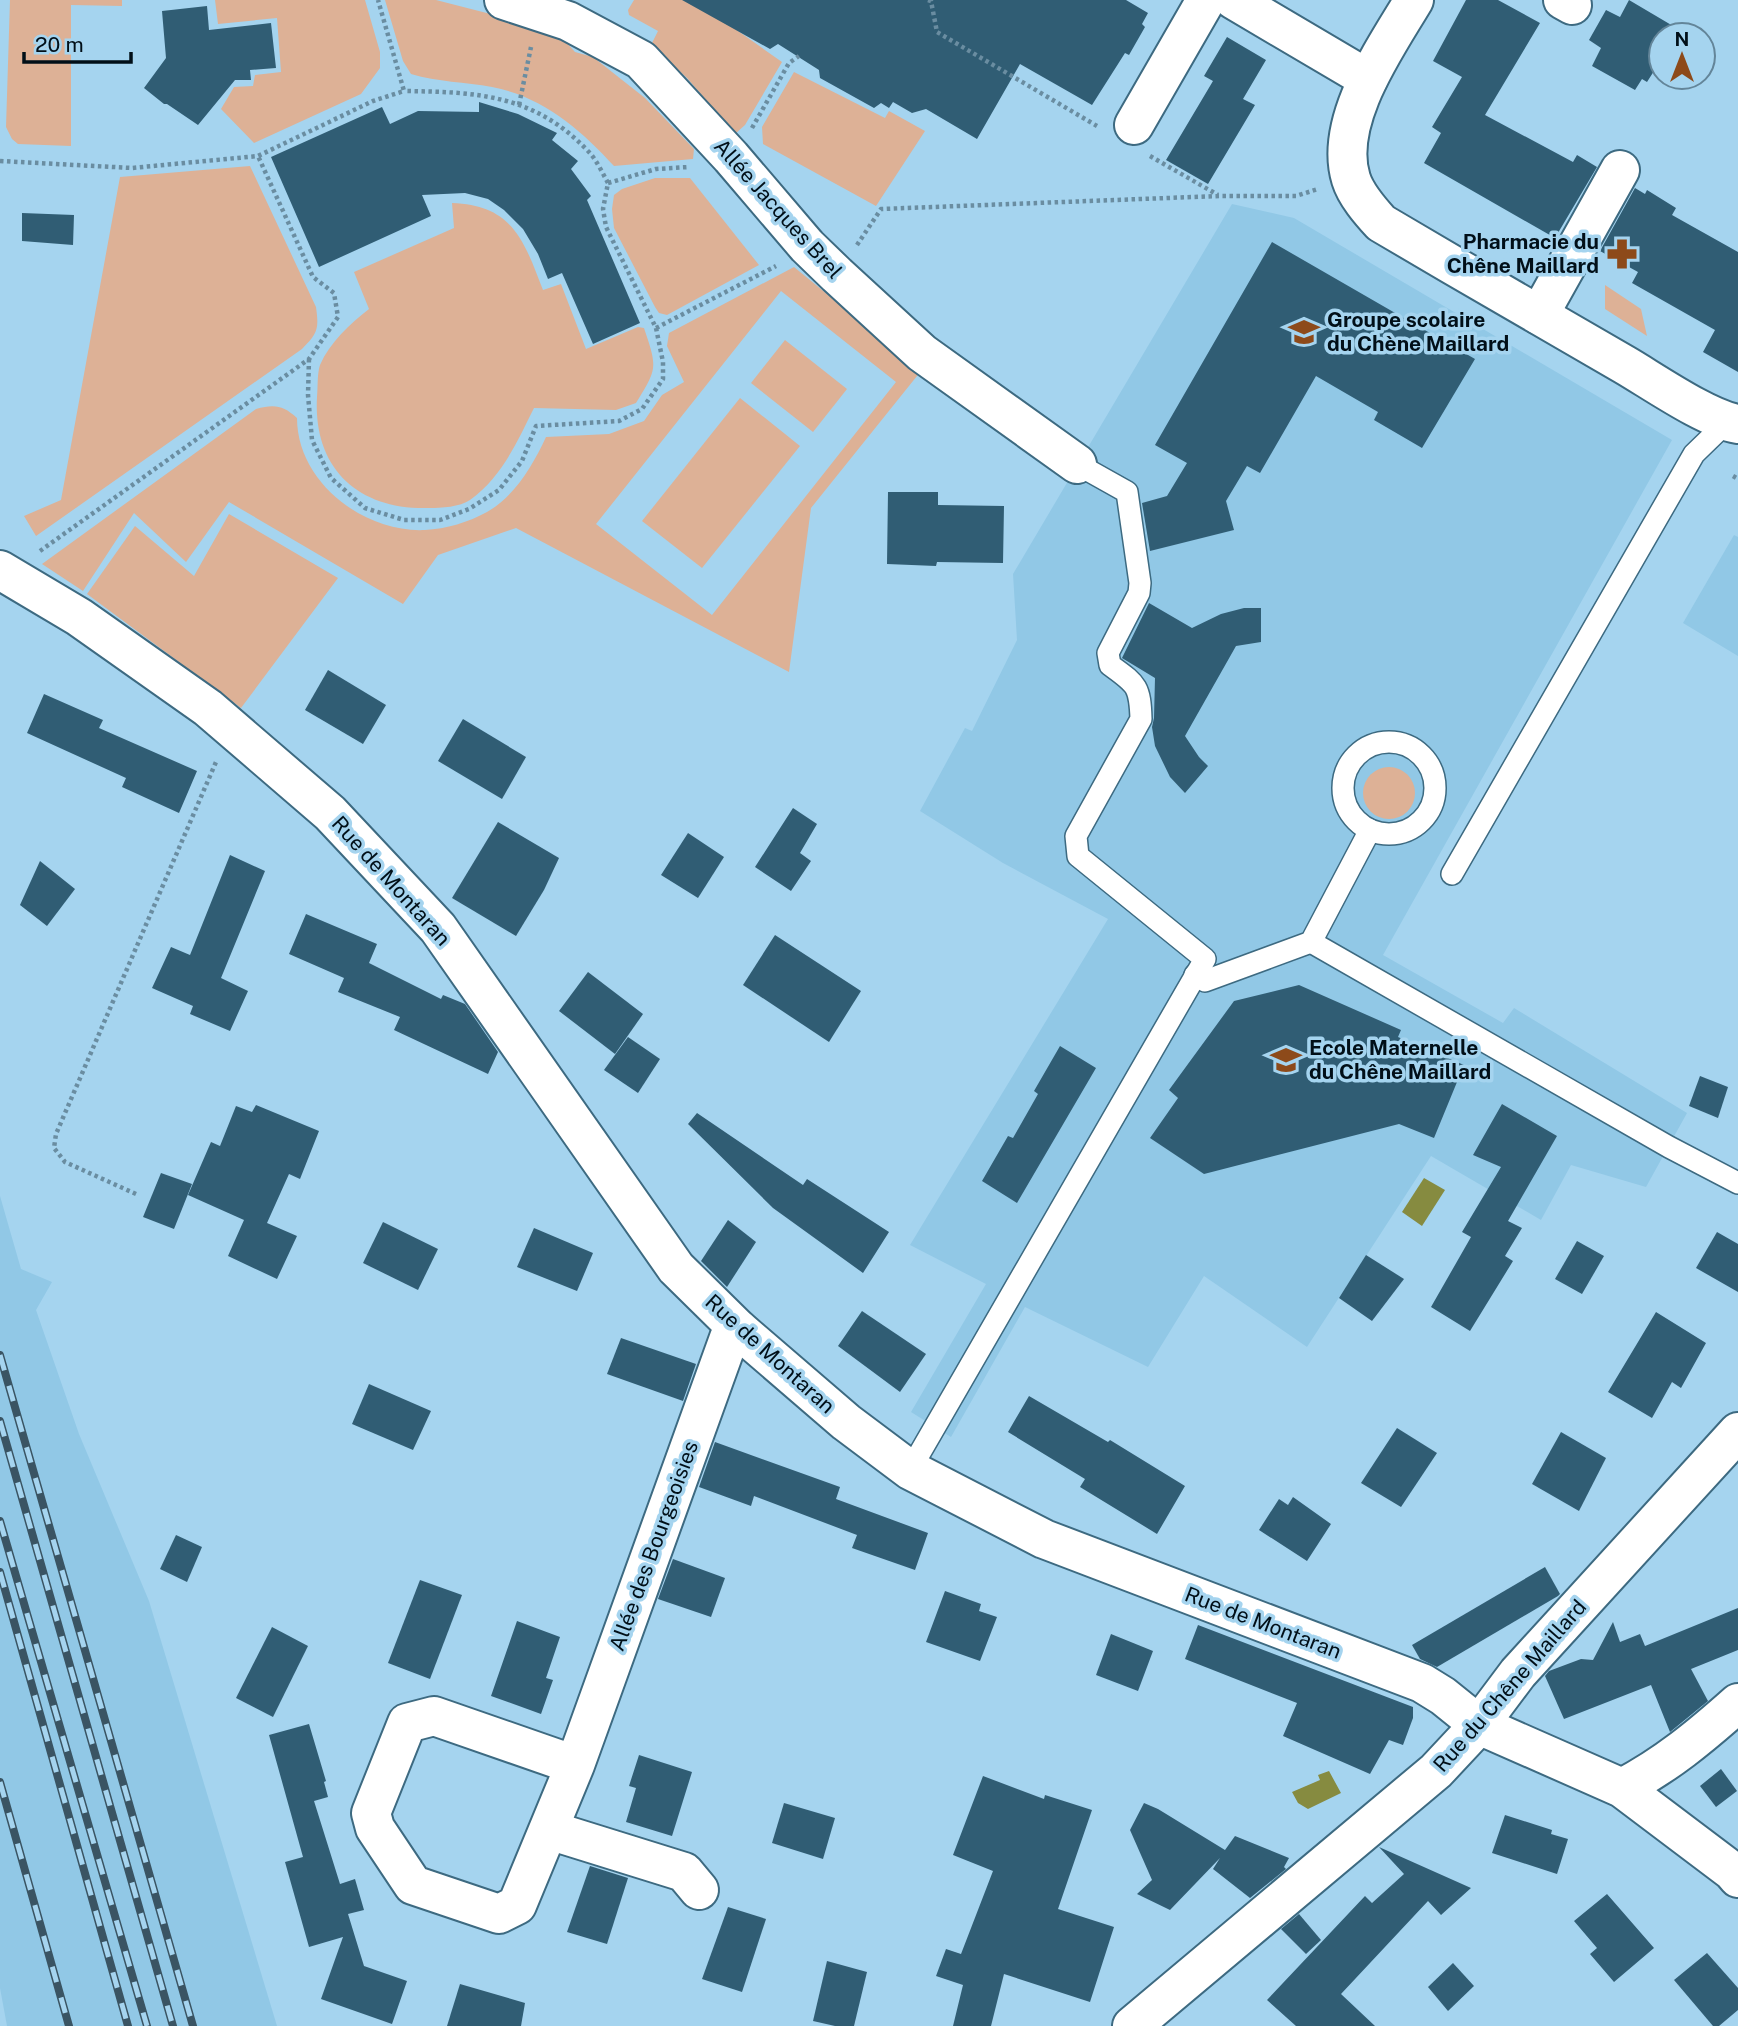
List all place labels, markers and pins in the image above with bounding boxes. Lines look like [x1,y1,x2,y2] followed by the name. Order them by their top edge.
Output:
[1447,229,1599,278] place label: Pharmacie du Chêne Maillard
[1605,237,1639,271] pharmacy icon: Pharmacie du Chêne Maillard
[1327,307,1509,356] place label: Groupe scolaire du Chène Maillard
[1287,315,1321,349] school or university icon: Groupe scolaire du Chène Maillard
[1309,1035,1491,1084] place label: Ecole Maternelle du Chêne Maillard
[1269,1043,1303,1077] school or university icon: Ecole Maternelle du Chêne Maillard

